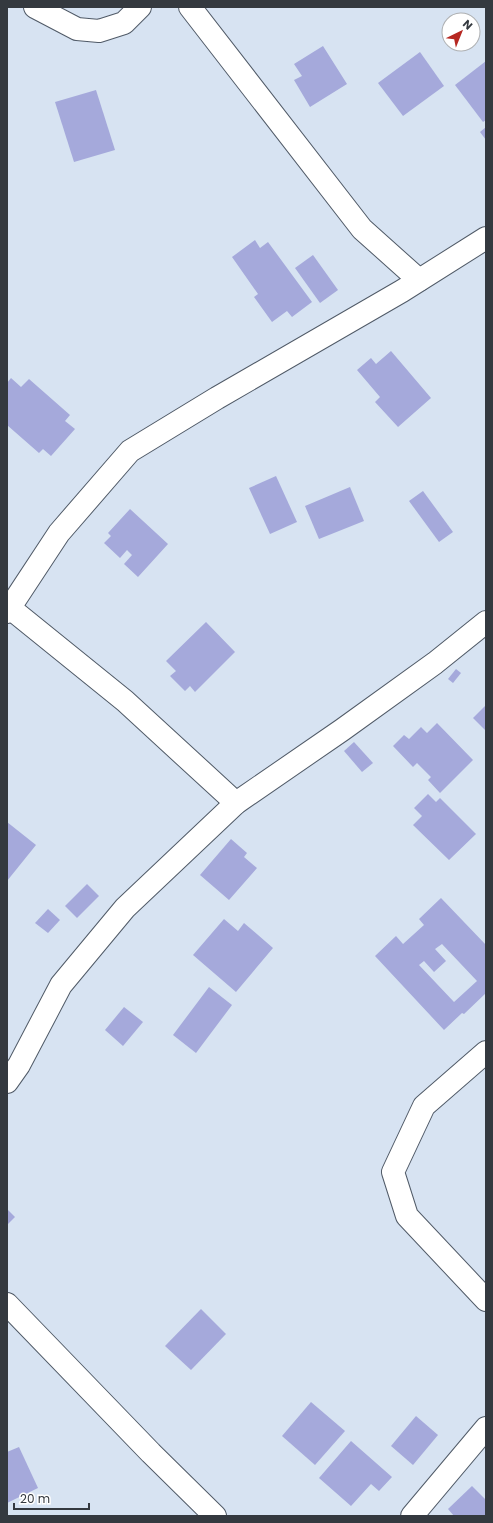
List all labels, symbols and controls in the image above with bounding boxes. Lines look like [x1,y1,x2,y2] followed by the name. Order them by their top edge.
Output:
[441,12,481,52] north arrow
[459,16,476,33] text: N
[14,1485,89,1511] scale bar
[20,1490,50,1507] text: 20 m

